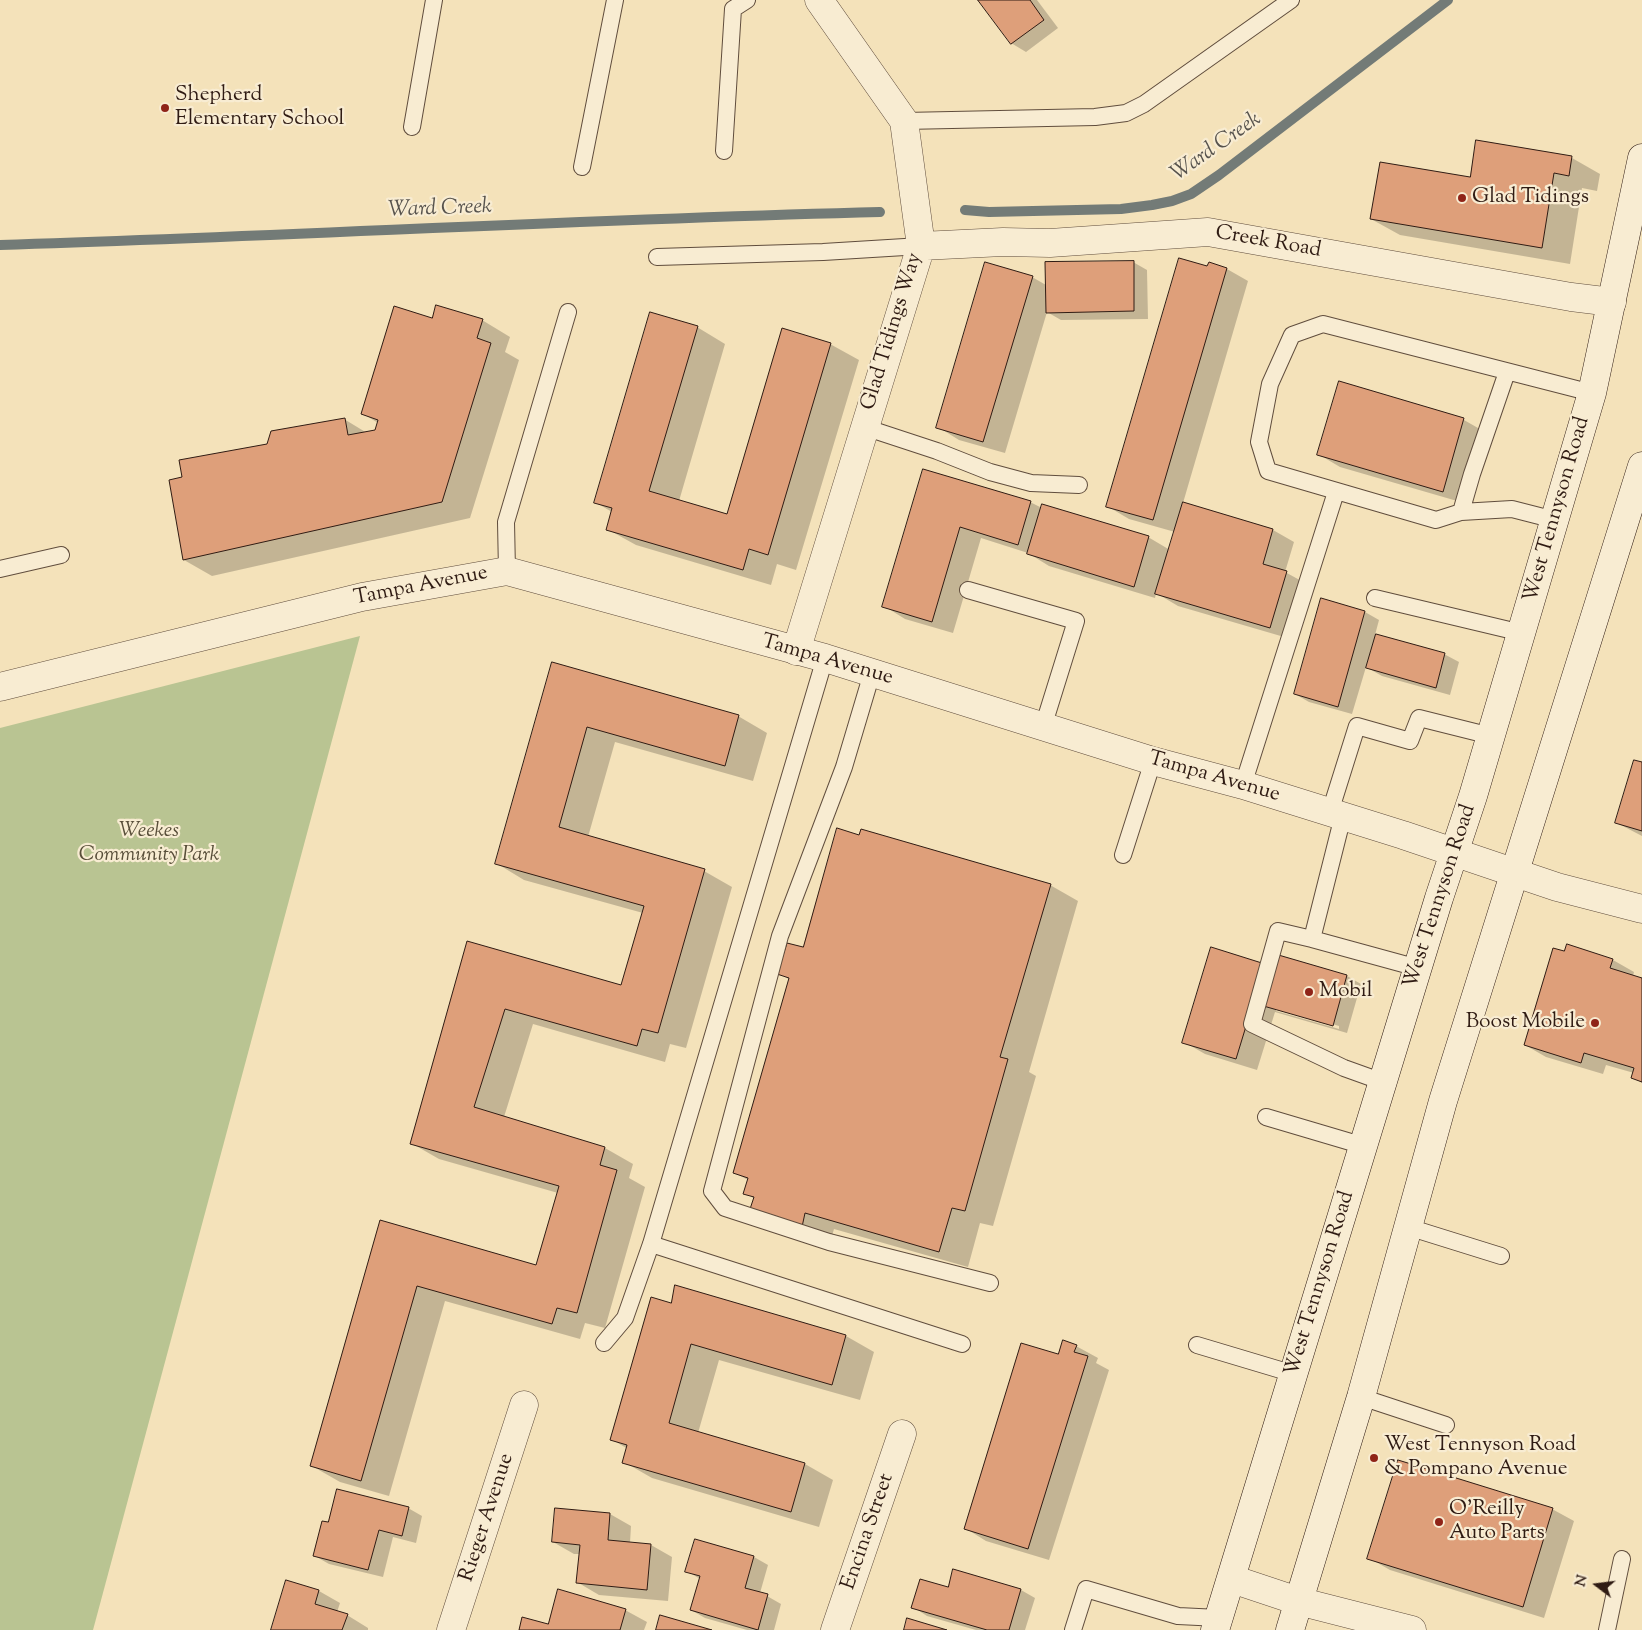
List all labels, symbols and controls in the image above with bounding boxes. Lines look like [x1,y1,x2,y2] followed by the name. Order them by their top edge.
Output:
[175,83,344,133] place label: Shepherd Elementary School
[159,102,171,114] marker: Shepherd Elementary School
[1167,107,1267,189] water label: Ward Creek
[1472,185,1589,211] place label: Glad Tidings
[1456,192,1468,204] marker: Glad Tidings
[388,195,492,225] water label: Ward Creek
[1213,221,1323,265] street label: Creek Road
[857,250,929,414] street label: Glad Tidings Way
[1519,414,1597,606] street label: West Tennyson Road
[352,562,490,612] street label: Tampa Avenue
[758,630,896,692] street label: Tampa Avenue
[1145,747,1283,809] street label: Tampa Avenue
[1399,802,1483,992] street label: West Tennyson Road
[79,819,219,869] park label: Weekes Community Park
[1319,979,1373,1005] place label: Mobil
[1303,986,1315,998] marker: Mobil
[1466,1010,1585,1036] place label: Boost Mobile
[1589,1017,1601,1029] marker: Boost Mobile
[1281,1188,1361,1380] street label: West Tennyson Road
[1384,1433,1576,1483] place label: West Tennyson Road & Pompano Avenue
[455,1451,521,1585] street label: Rieger Avenue
[1368,1452,1380,1464] marker: West Tennyson Road & Pompano Avenue
[837,1471,901,1593] street label: Encina Street
[1449,1497,1545,1547] place label: O'Reilly Auto Parts
[1433,1516,1445,1528] marker: O'Reilly Auto Parts
[1572,1560,1622,1610] north arrow
[1571,1573,1594,1589] text: N

